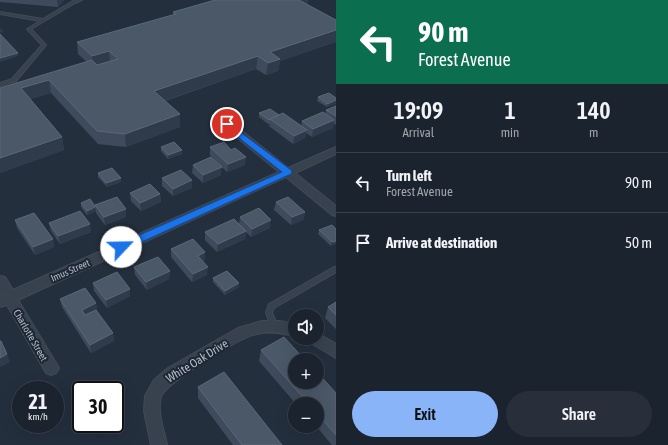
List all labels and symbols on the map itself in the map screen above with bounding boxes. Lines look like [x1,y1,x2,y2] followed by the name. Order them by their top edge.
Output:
[210,107,244,141] pin
[100,226,142,268] position arrow
[49,257,91,284] street label: Imus Street
[11,308,50,363] street label: Charlotte Street
[163,336,231,386] street label: White Oak Drive
[72,381,124,433] speed limit sign: 30

